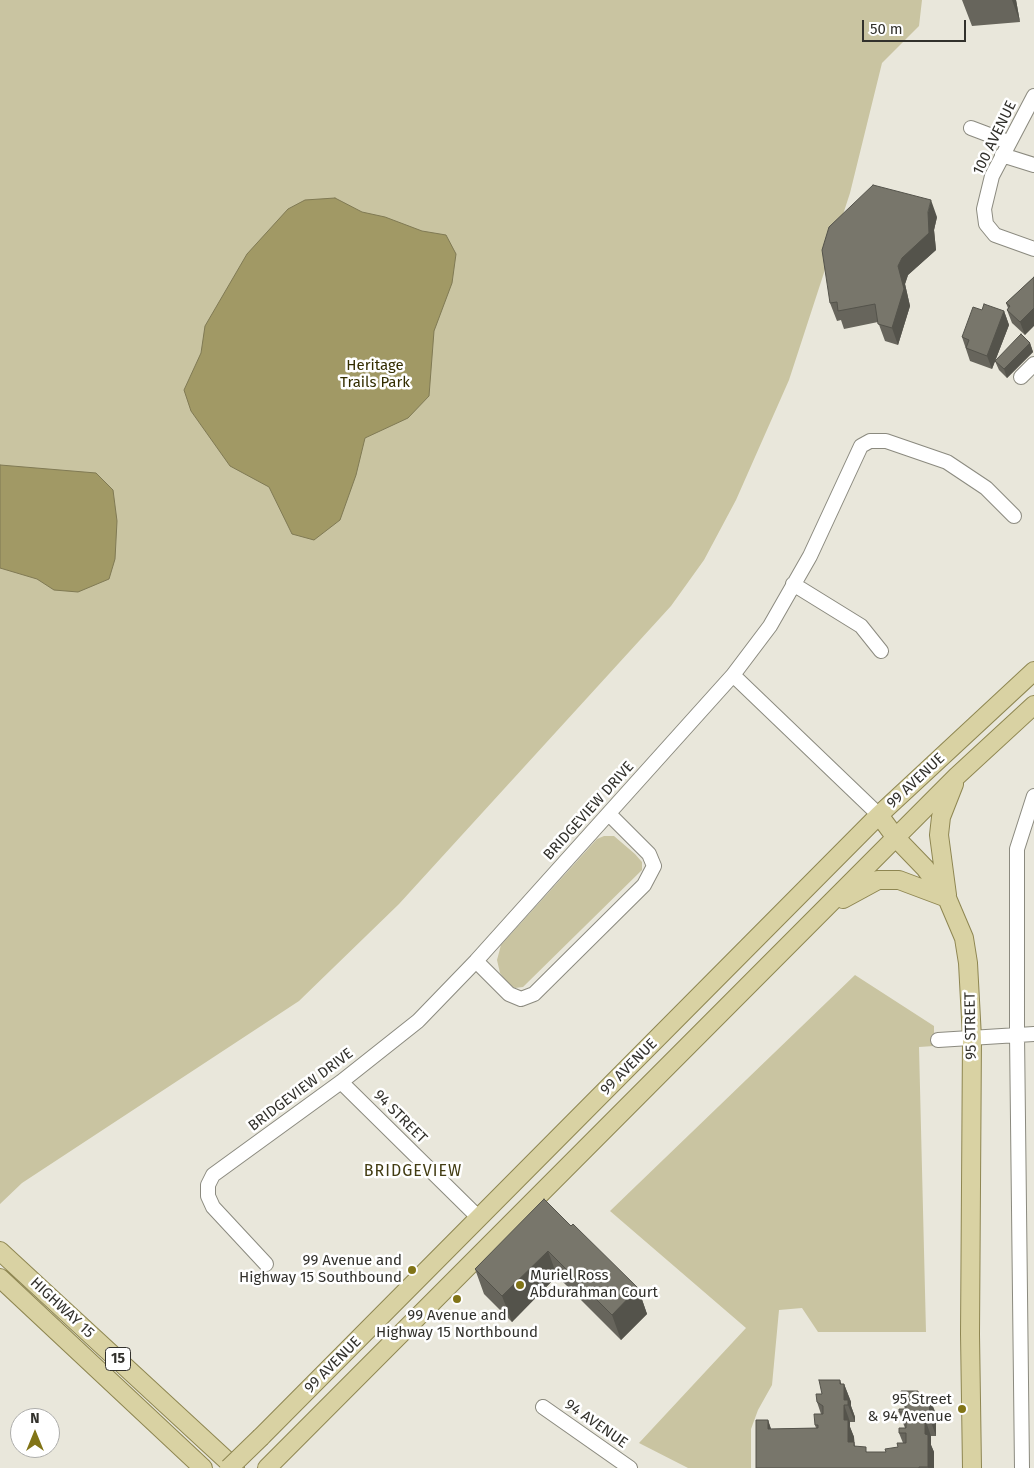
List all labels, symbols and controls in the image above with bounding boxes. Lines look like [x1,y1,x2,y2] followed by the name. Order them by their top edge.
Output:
[864,10,968,42] scale bar
[870,20,903,38] text: 50 m
[969,98,1021,178] street label: 100 AVENUE
[340,357,410,392] park label: Heritage Trails Park
[883,750,949,812] street label: 99 AVENUE
[540,758,638,864] street label: BRIDGEVIEW DRIVE
[961,992,981,1060] street label: 95 STREET
[597,1035,661,1099] street label: 99 AVENUE
[245,1045,357,1135] street label: BRIDGEVIEW DRIVE
[370,1087,430,1147] street label: 94 STREET
[363,1162,463,1182] district label: BRIDGEVIEW
[239,1252,402,1287] place label: 99 Avenue and Highway 15 Southbound
[406,1264,418,1276] marker: 99 Avenue and Highway 15 Southbound
[530,1267,658,1302] place label: Muriel Ross Abdurahman Court
[26,1274,98,1342] street label: HIGHWAY 15
[514,1279,526,1291] marker: Muriel Ross Abdurahman Court
[451,1293,463,1305] marker: 99 Avenue and Highway 15 Northbound
[376,1307,538,1342] place label: 99 Avenue and Highway 15 Northbound
[301,1333,365,1397] street label: 99 AVENUE
[106,1348,130,1370] road number: 15
[868,1391,952,1426] place label: 95 Street & 94 Avenue
[561,1396,631,1452] street label: 94 AVENUE
[956,1403,968,1415] marker: 95 Street & 94 Avenue
[10,1408,60,1458] north arrow
[30,1410,40,1427] text: N

